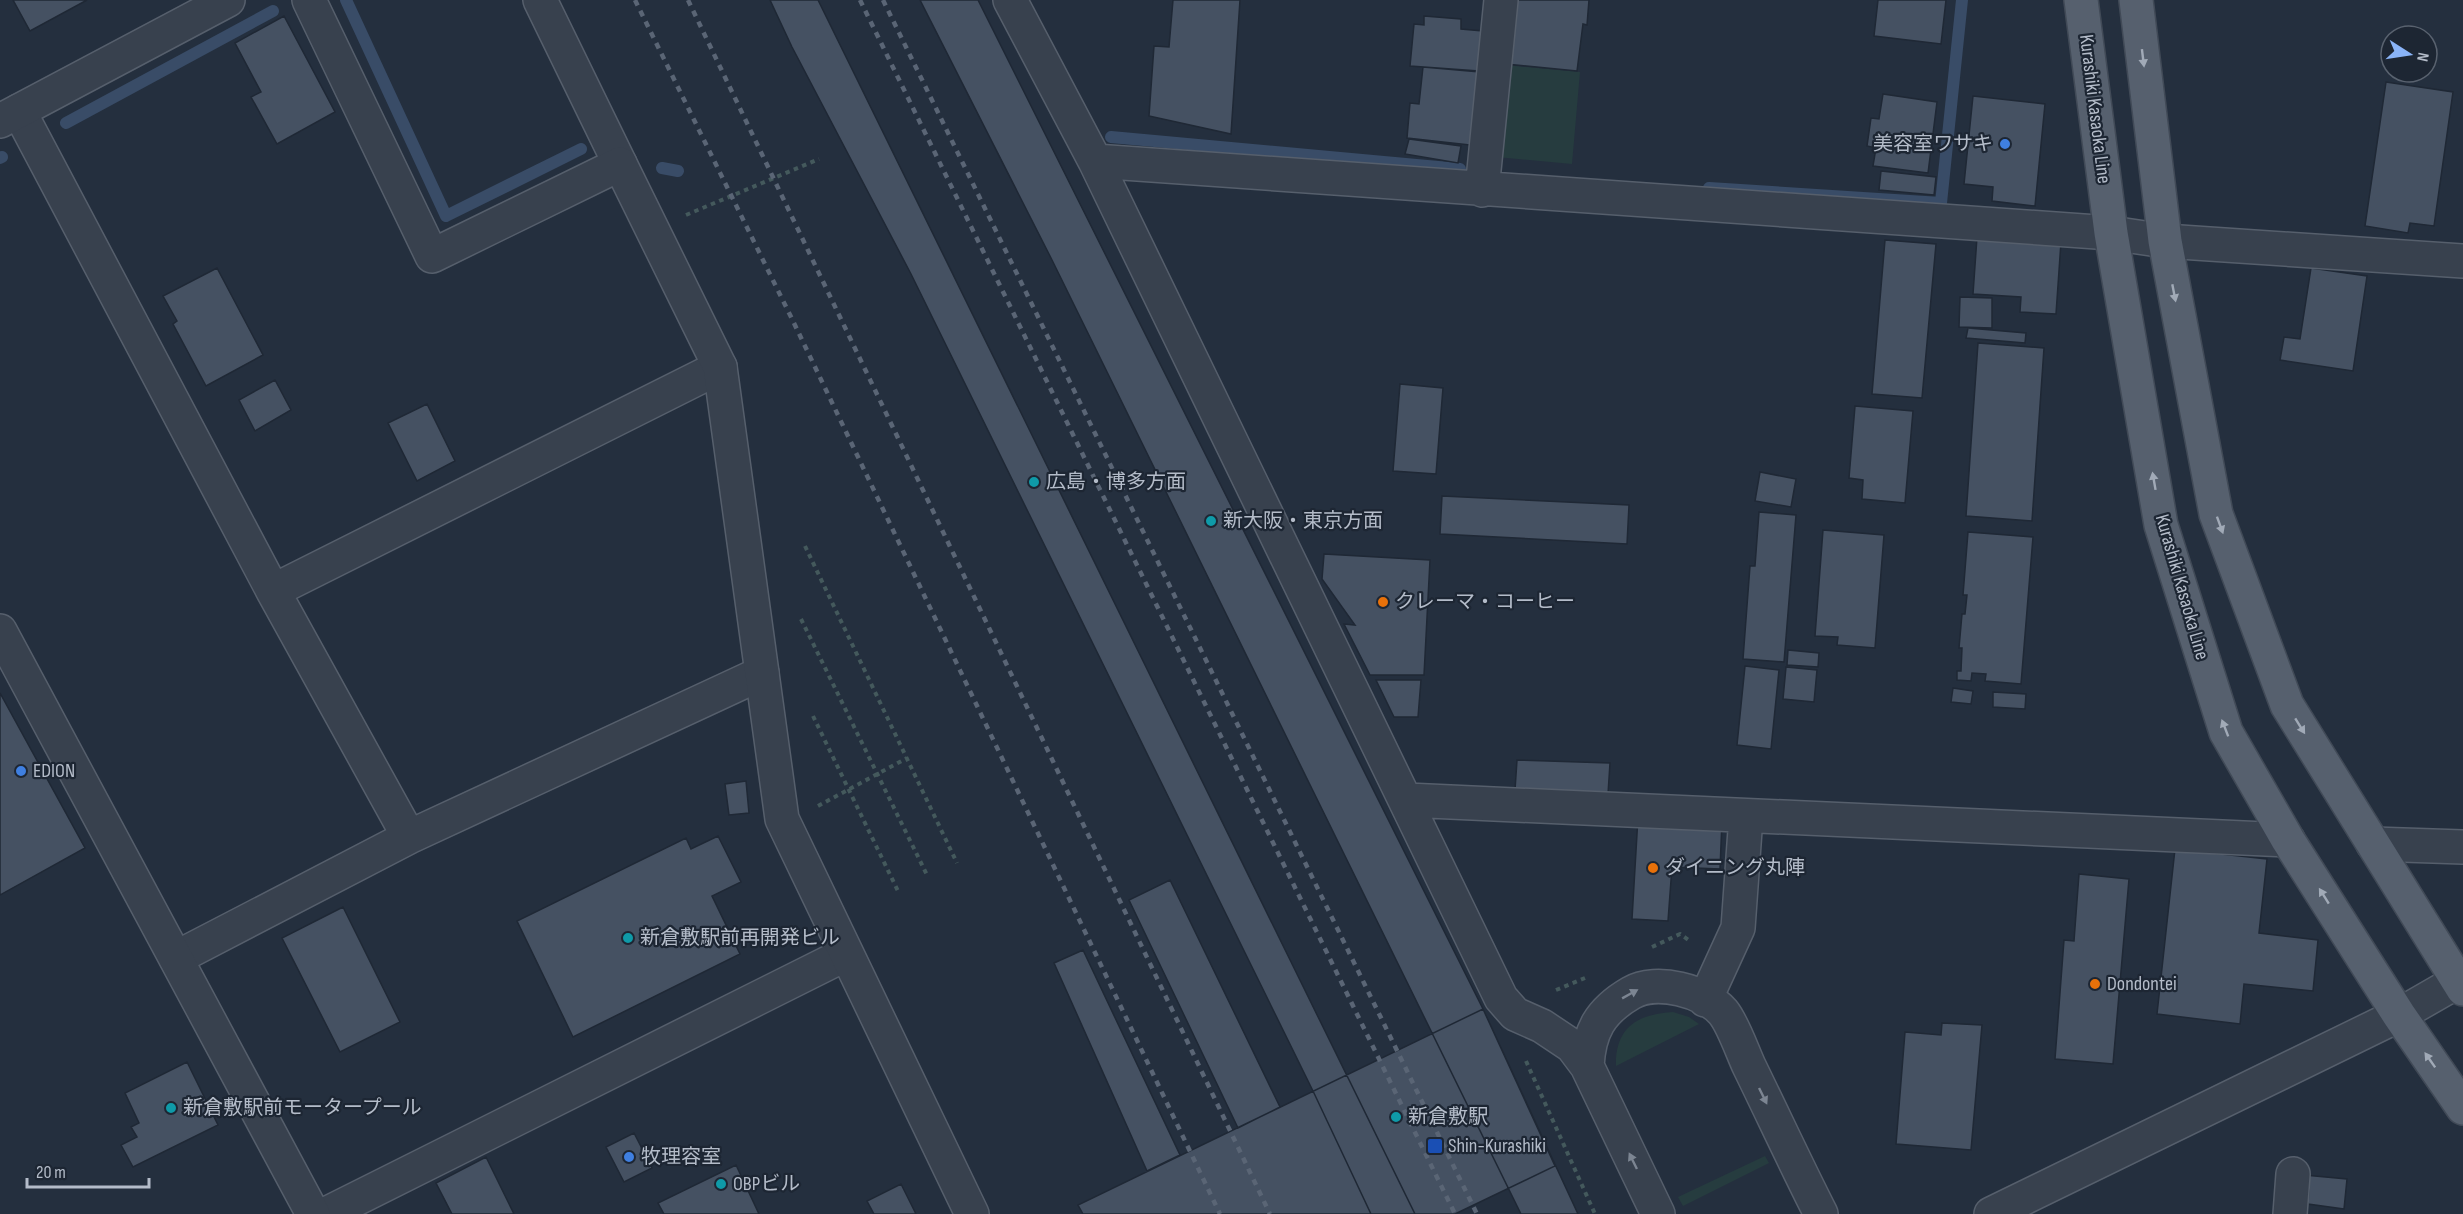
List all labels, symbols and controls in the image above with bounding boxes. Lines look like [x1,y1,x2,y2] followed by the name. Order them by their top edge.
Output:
[2379,24,2439,84] north arrow
[2074,33,2116,185] street label: Kurashiki Kasaoka Line
[2138,49,2148,68] one-way arrow
[2412,51,2432,63] text: N
[1873,132,1993,156] place label: 美容室ワサキ
[1998,137,2012,151] marker: 美容室ワサキ
[2170,284,2179,303] one-way arrow
[1046,470,1186,494] place label: 広島・博多方面
[2149,471,2158,490] one-way arrow
[1027,475,1041,489] marker: 広島・博多方面
[1223,509,1383,533] place label: 新大阪・東京方面
[2150,511,2214,663] street label: Kurashiki Kasaoka Line
[1204,514,1218,528] marker: 新大阪・東京方面
[2216,516,2226,534] one-way arrow
[1395,590,1575,614] place label: クレーマ・コーヒー
[1376,595,1390,609] marker: クレーマ・コーヒー
[2294,718,2305,734] one-way arrow
[2220,719,2230,737] one-way arrow
[33,759,75,783] place label: EDION
[14,764,28,778] marker: EDION
[1665,856,1805,880] place label: ダイニング丸陣
[1646,861,1660,875] marker: ダイニング丸陣
[2318,888,2329,904] one-way arrow
[640,926,840,950] place label: 新倉敷駅前再開発ビル
[621,931,635,945] marker: 新倉敷駅前再開発ビル
[2107,972,2177,996] place label: Dondontei
[2088,977,2102,991] marker: Dondontei
[1621,989,1638,999] one-way arrow
[2424,1052,2436,1068] one-way arrow
[1759,1087,1768,1104] one-way arrow
[183,1096,422,1120] place label: 新倉敷駅前モータープール
[164,1101,178,1115] marker: 新倉敷駅前モータープール
[1408,1105,1488,1129] place label: 新倉敷駅
[1389,1110,1403,1124] marker: 新倉敷駅
[1448,1134,1546,1158] place label: Shin-Kurashiki
[1426,1137,1444,1155] marker: Shin-Kurashiki
[641,1145,721,1169] place label: 牧理容室
[622,1150,636,1164] marker: 牧理容室
[27,1151,148,1189] scale bar
[1628,1153,1638,1170] one-way arrow
[36,1162,66,1183] text: 20 m
[733,1172,800,1196] place label: OBPビル
[714,1177,728,1191] marker: OBPビル

